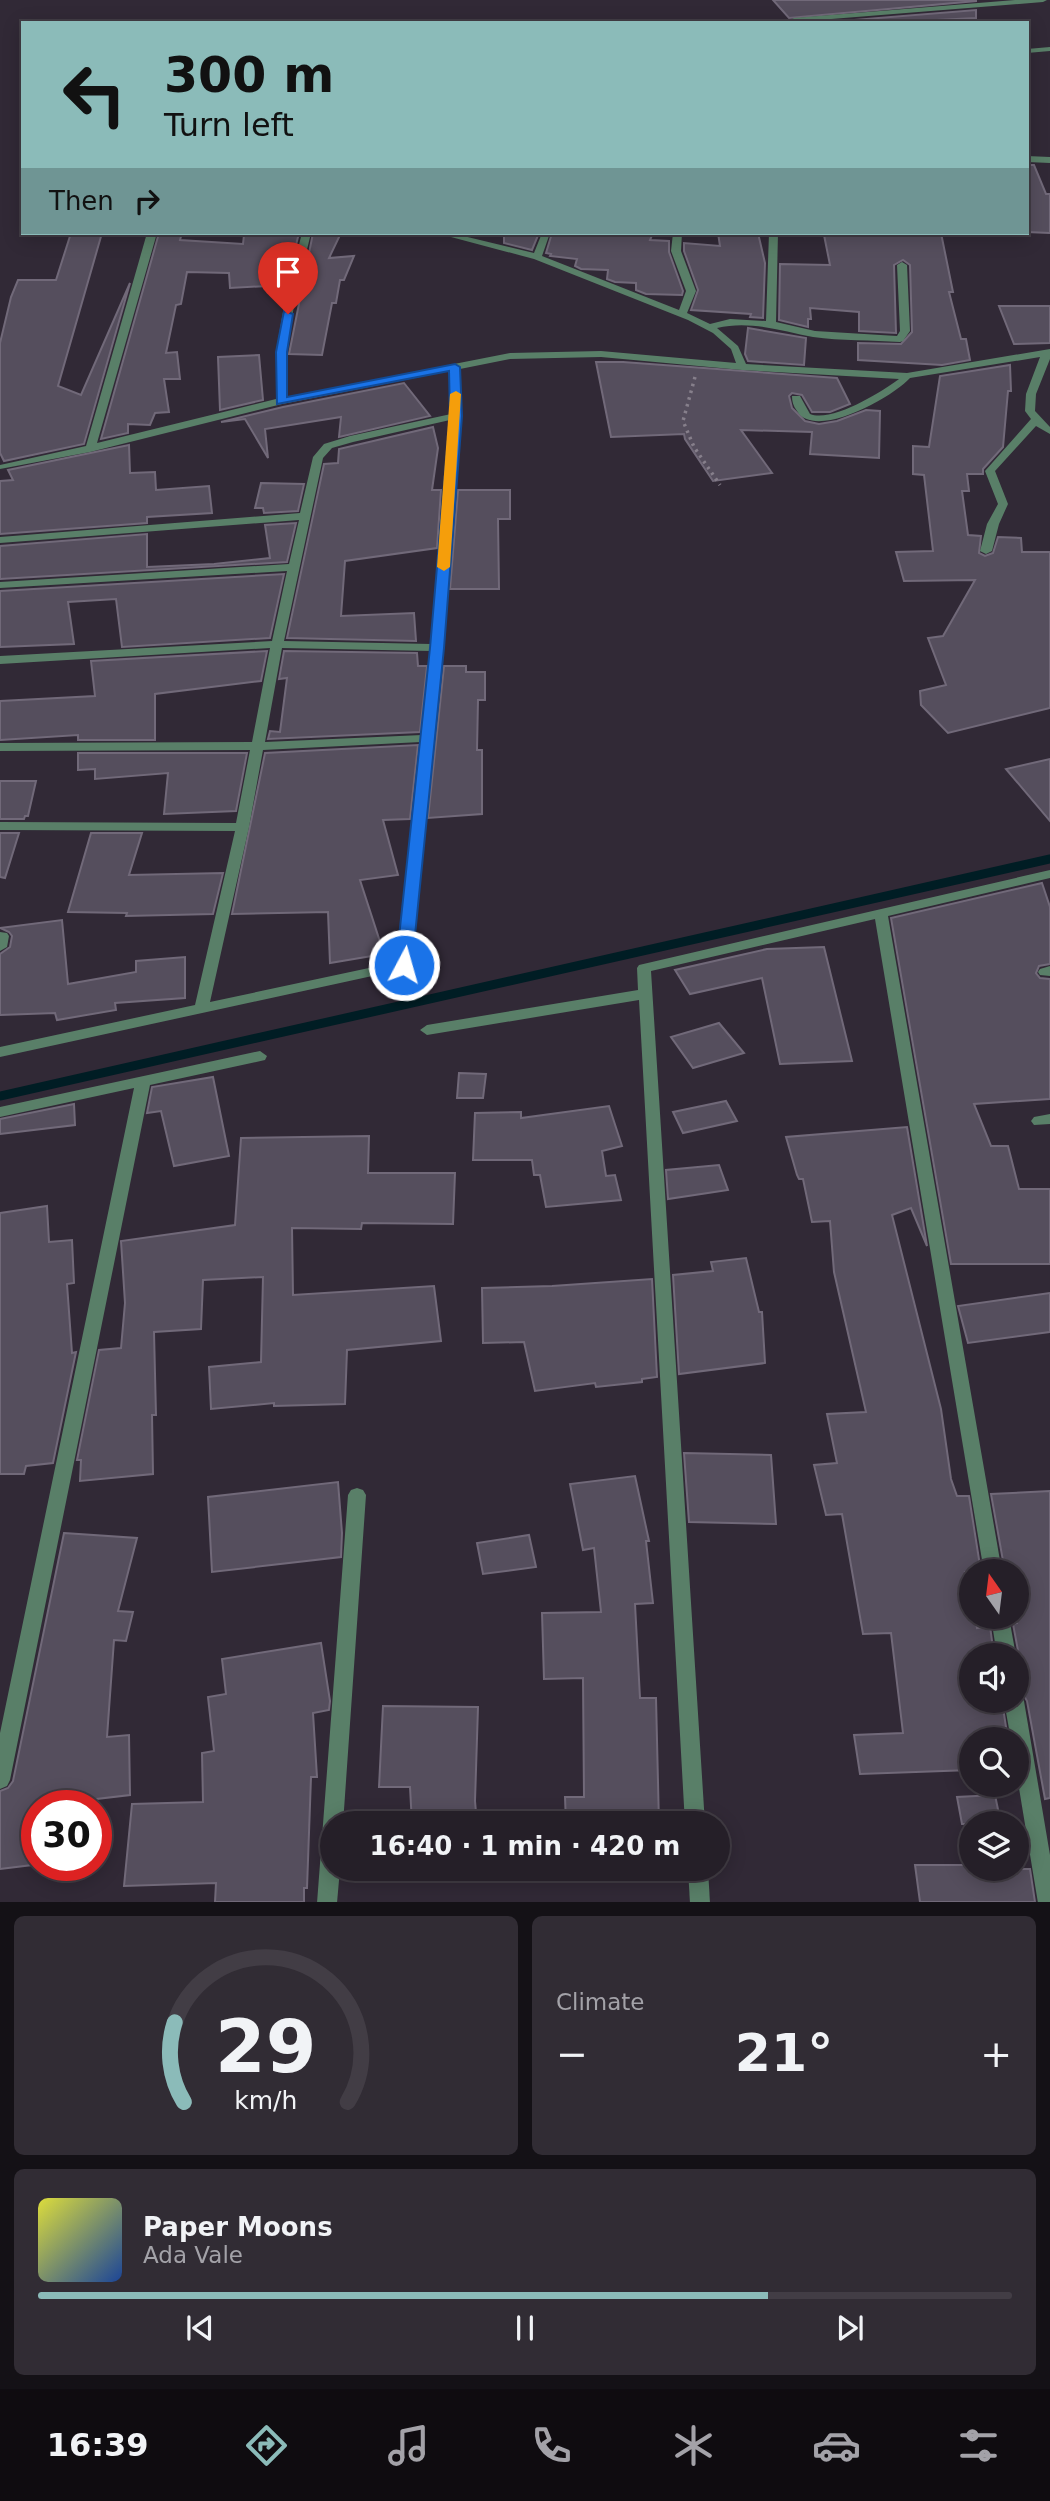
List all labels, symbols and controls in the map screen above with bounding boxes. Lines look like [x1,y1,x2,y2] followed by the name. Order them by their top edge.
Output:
[164,47,334,104] text: 300 m
[49,49,140,140] icon: left
[164,106,294,144] text: Turn left
[128,182,166,220] icon: right
[49,186,114,216] text: Then
[258,242,318,314] pin
[269,253,307,291] icon: arrive
[367,928,441,1002] position arrow
[959,1559,1029,1629] north arrow
[959,1559,1029,1881] map controls
[959,1643,1029,1713] button: sound
[959,1727,1029,1797] button: search
[21,1790,112,1881] speed limit sign: 30
[959,1811,1029,1881] button: layers
[370,1831,680,1861] text: 16:40 · 1 min · 420 m
[556,1989,645,2015] text: Climate
[215,2004,317,2089] text: 29
[735,2023,833,2083] text: 21°
[556,2032,588,2076] text: −
[980,2032,1012,2076] text: +
[234,2085,298,2114] text: km/h
[143,2212,333,2242] text: Paper Moons
[143,2242,243,2268] text: Ada Vale
[181,2309,219,2347] icon: previous
[506,2309,544,2347] icon: pause
[831,2309,869,2347] icon: next
[242,2421,291,2470] icon: directions
[384,2421,433,2470] icon: music
[527,2421,576,2470] icon: phone
[669,2421,718,2470] icon: climate
[812,2421,861,2470] icon: car
[954,2421,1003,2470] icon: filters
[47,2426,149,2464] text: 16:39

